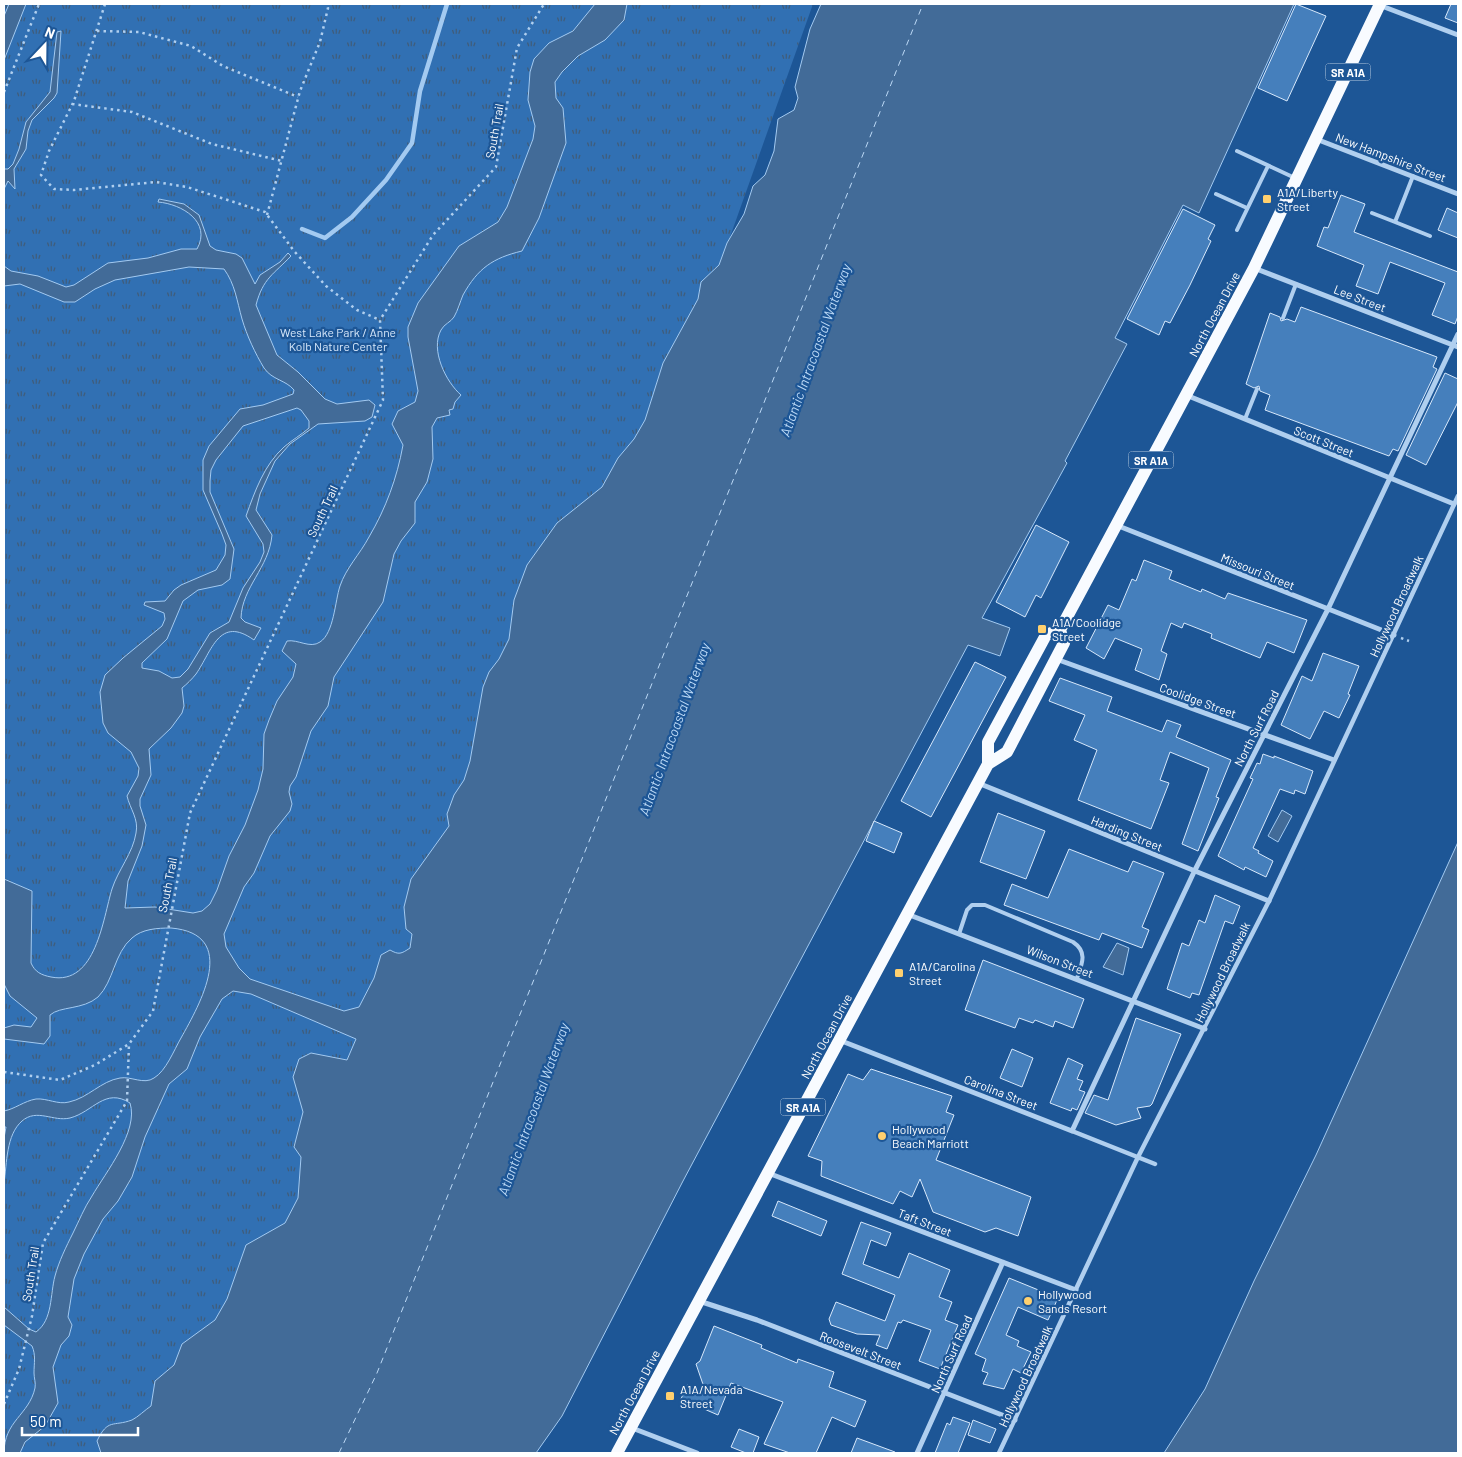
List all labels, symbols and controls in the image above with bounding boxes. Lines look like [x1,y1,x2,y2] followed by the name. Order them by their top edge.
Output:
[20,20,70,70] north arrow
[43,23,58,42] text: N
[1326,64,1370,80] road number: SR A1A
[482,102,506,160] street label: South Trail
[1334,129,1448,185] street label: New Hampshire Street
[1277,185,1338,213] place label: A1A/Liberty Street
[1261,193,1273,205] marker: A1A/Liberty Street
[776,261,854,439] water label: Atlantic Intracoastal Waterway
[1186,269,1242,359] street label: North Ocean Drive
[1332,282,1388,314] street label: Lee Street
[280,325,396,353] park label: West Lake Park / Anne Kolb Nature Center
[1292,423,1356,459] street label: Scott Street
[1128,452,1174,468] road number: SR A1A
[304,483,340,539] street label: South Trail
[1219,550,1297,592] street label: Missouri Street
[1366,553,1426,659] street label: Hollywood Broadwalk
[1052,615,1121,643] place label: A1A/Coolidge Street
[1036,623,1048,635] marker: A1A/Coolidge Street
[635,640,713,818] water label: Atlantic Intracoastal Waterway
[1158,680,1238,720] street label: Coolidge Street
[1231,688,1281,768] street label: North Surf Road
[1089,812,1165,854] street label: Harding Street
[155,856,179,914] street label: South Trail
[1192,919,1252,1025] street label: Hollywood Broadwalk
[1025,942,1095,980] street label: Wilson Street
[909,959,975,987] place label: A1A/Carolina Street
[893,967,905,979] marker: A1A/Carolina Street
[798,991,854,1081] street label: North Ocean Drive
[494,1020,572,1198] water label: Atlantic Intracoastal Waterway
[962,1072,1040,1112] street label: Carolina Street
[780,1098,826,1116] road number: SR A1A
[892,1122,969,1150] place label: Hollywood Beach Marriott
[876,1130,888,1142] marker: Hollywood Beach Marriott
[896,1205,954,1239] street label: Taft Street
[19,1245,41,1303] street label: South Trail
[1038,1287,1107,1315] place label: Hollywood Sands Resort
[1022,1295,1034,1307] marker: Hollywood Sands Resort
[928,1313,974,1395] street label: North Surf Road
[995,1323,1055,1429] street label: Hollywood Broadwalk
[818,1328,904,1372] street label: Roosevelt Street
[606,1347,662,1437] street label: North Ocean Drive
[680,1382,743,1410] place label: A1A/Nevada Street
[664,1390,676,1402] marker: A1A/Nevada Street
[22,1404,139,1436] scale bar
[30,1412,62,1430] text: 50 m

